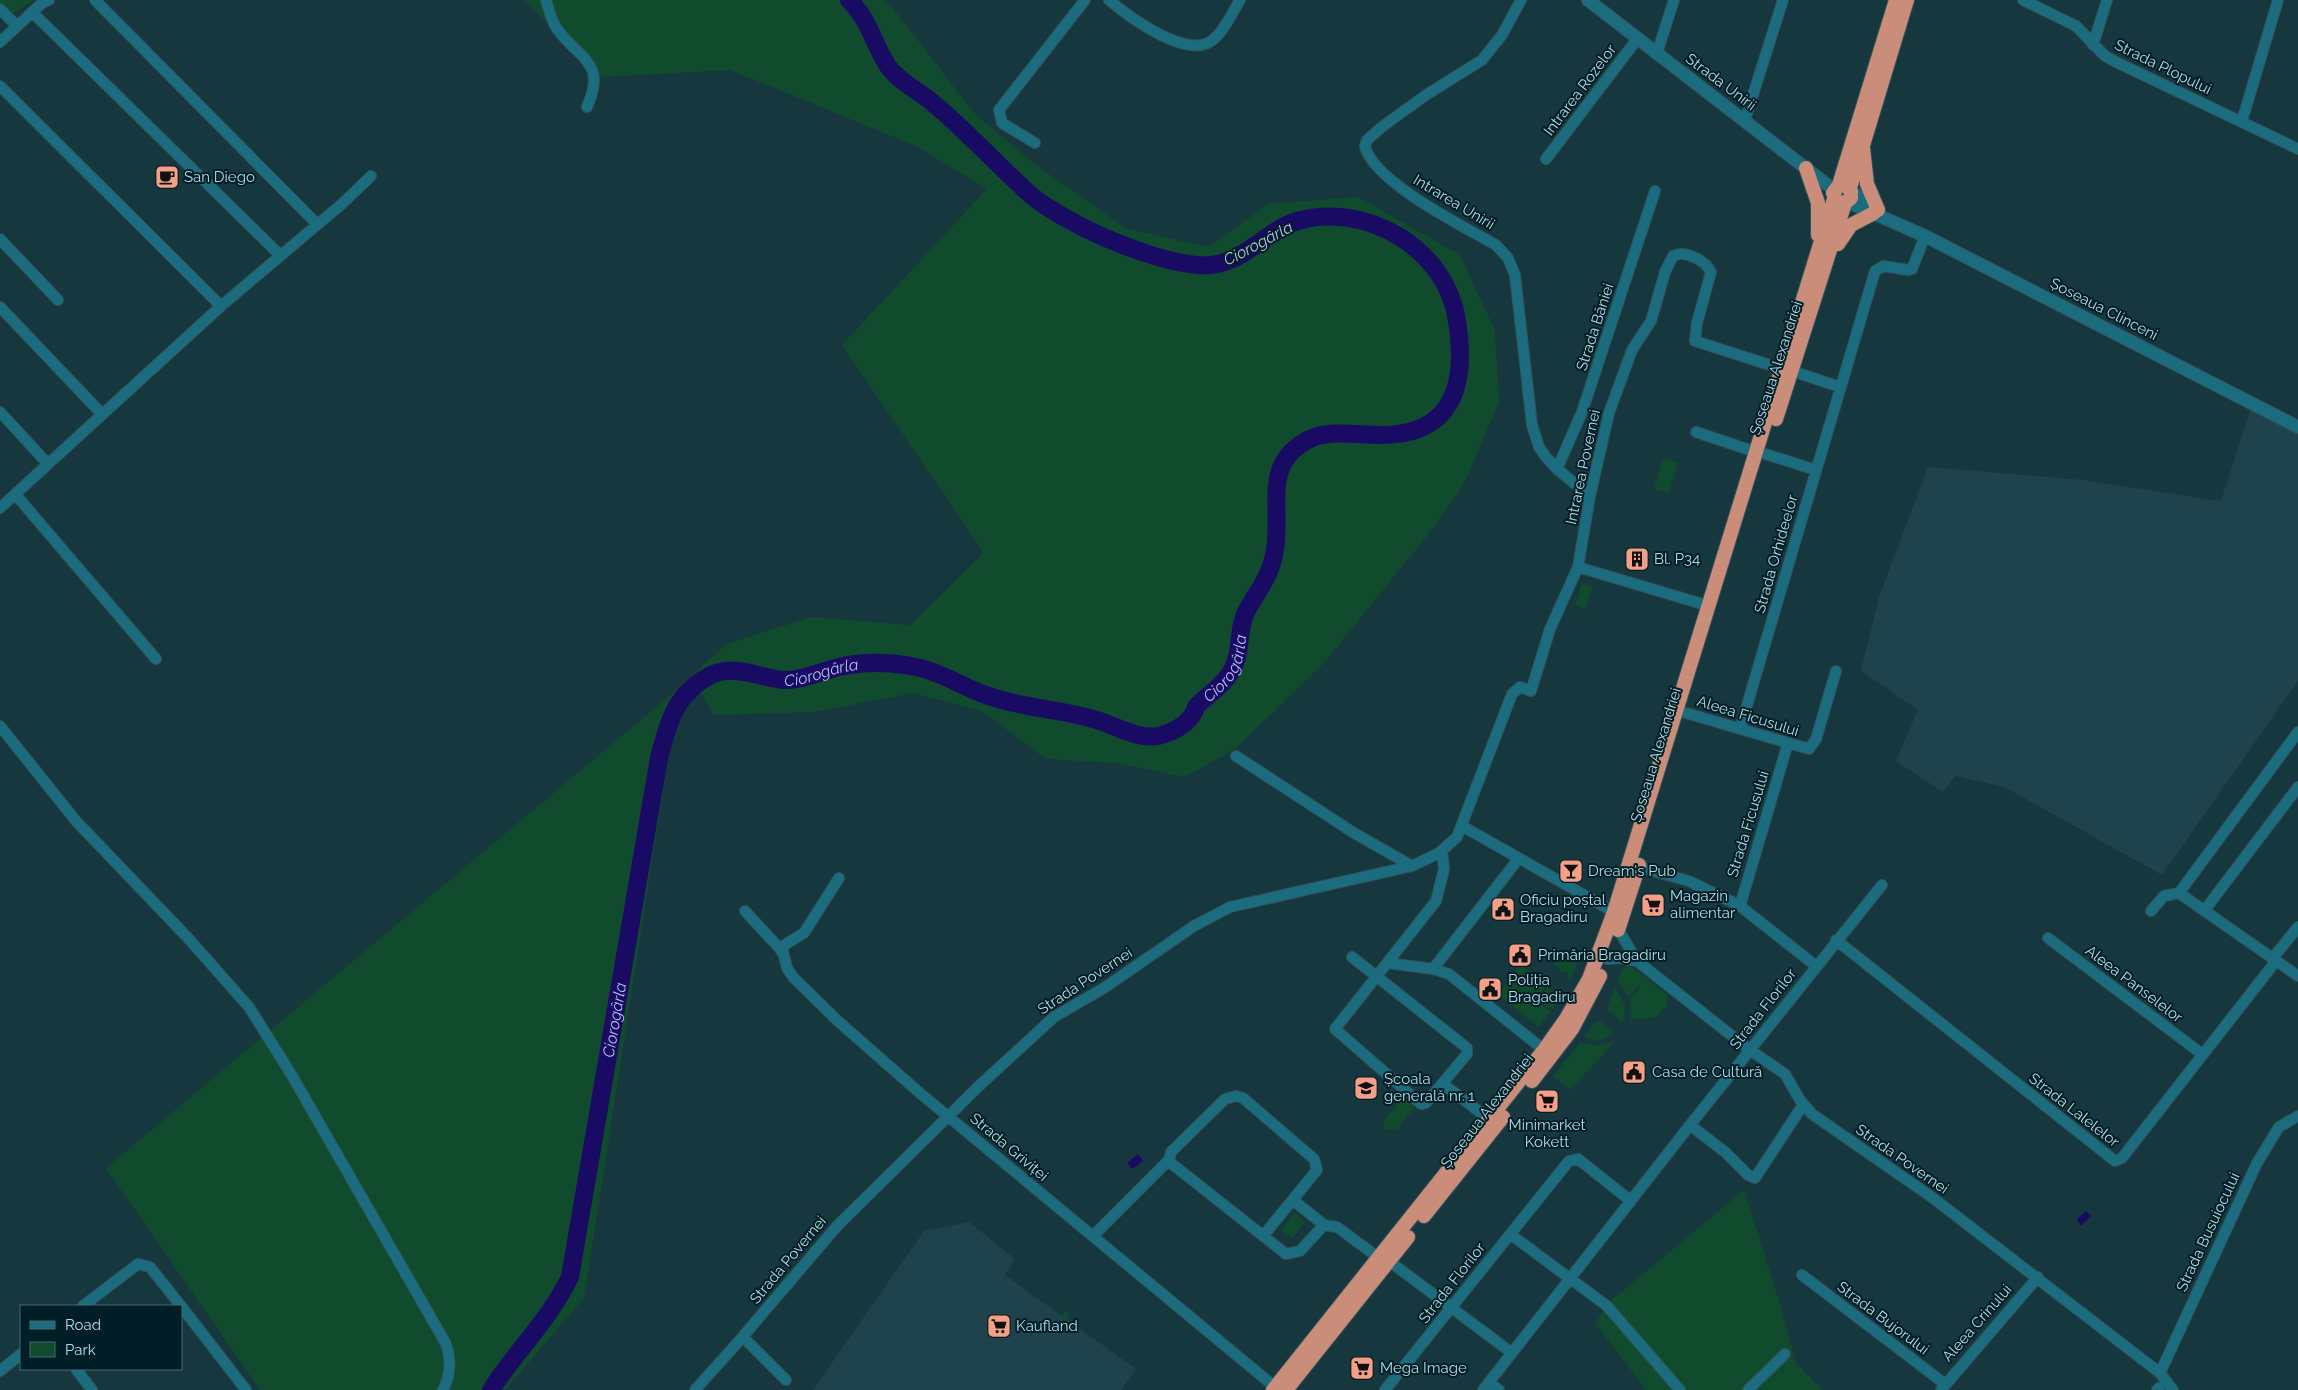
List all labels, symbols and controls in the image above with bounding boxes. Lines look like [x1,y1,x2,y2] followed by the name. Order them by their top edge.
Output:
[2112,36,2214,98] street label: Strada Plopului
[1540,40,1621,139] street label: Intrarea Rozelor
[1682,50,1760,114] street label: Strada Unirii
[154,164,180,190] cafe icon: San Diego
[184,168,255,186] place label: San Diego
[1410,171,1498,233] street label: Intrarea Unirii
[1220,217,1297,270] water label: Ciorogârla
[2047,274,2161,344] street label: Șoseaua Clinceni
[1572,281,1618,373] street label: Strada Băniei
[1746,299,1806,437] street label: Șoseaua Alexandriei
[1562,408,1604,526] street label: Intrarea Povernei
[1750,492,1802,615] street label: Strada Orhideelor
[1624,546,1650,572] building icon: Bl. P34
[1654,550,1700,568] place label: Bl. P34
[1199,633,1250,706] water label: Ciorogârla
[784,655,860,690] water label: Ciorogârla
[1627,686,1685,824] street label: Șoseaua Alexandriei
[1695,692,1801,740] street label: Aleea Ficusului
[1723,769,1773,879] street label: Strada Ficusului
[1558,858,1584,884] bar icon: Dream's Pub
[1588,862,1676,880] place label: Dream's Pub
[1670,887,1736,922] place label: Magazin alimentar
[1520,891,1607,926] place label: Oficiu poștal Bragadiru
[1640,892,1666,918] supermarket icon: Magazin alimentar
[1490,896,1516,922] public building icon: Oficiu poștal Bragadiru
[1507,942,1533,968] public building icon: Primăria Bragadiru
[2082,942,2187,1027] street label: Aleea Panselelor
[1034,944,1136,1018] street label: Strada Povernei
[1538,946,1666,964] place label: Primăria Bragadiru
[1726,965,1801,1053] street label: Strada Florilor
[1508,971,1576,1006] place label: Poliția Bragadiru
[1477,976,1503,1002] public building icon: Poliția Bragadiru
[599,981,630,1059] water label: Ciorogârla
[1437,1050,1537,1172] street label: Șoseaua Alexandriei
[1621,1059,1647,1085] public building icon: Casa de Cultură
[1652,1063,1762,1081] place label: Casa de Cultură
[2025,1069,2123,1151] street label: Strada Lalelelor
[1384,1070,1475,1105] place label: Școala generală nr. 1
[1353,1075,1379,1101] school or university icon: Școala generală nr. 1
[1534,1088,1560,1114] supermarket icon: Minimarket Kokett
[966,1109,1052,1185] street label: Strada Griviței
[1509,1116,1585,1151] place label: Minimarket Kokett
[1852,1120,1952,1198] street label: Strada Povernei
[2172,1170,2244,1294] street label: Strada Busuiocului
[746,1212,830,1308] street label: Strada Povernei
[1415,1239,1490,1327] street label: Strada Florilor
[1834,1278,1932,1358] street label: Strada Bujorului
[1939,1281,2015,1365] street label: Aleea Crinului
[20,1305,182,1370] legend
[986,1313,1012,1339] supermarket icon: Kaufland
[65,1316,101,1334] text: Road
[1016,1317,1078,1335] place label: Kaufland
[65,1341,96,1359] text: Park
[1349,1355,1375,1381] supermarket icon: Mega Image
[1380,1359,1467,1377] place label: Mega Image

